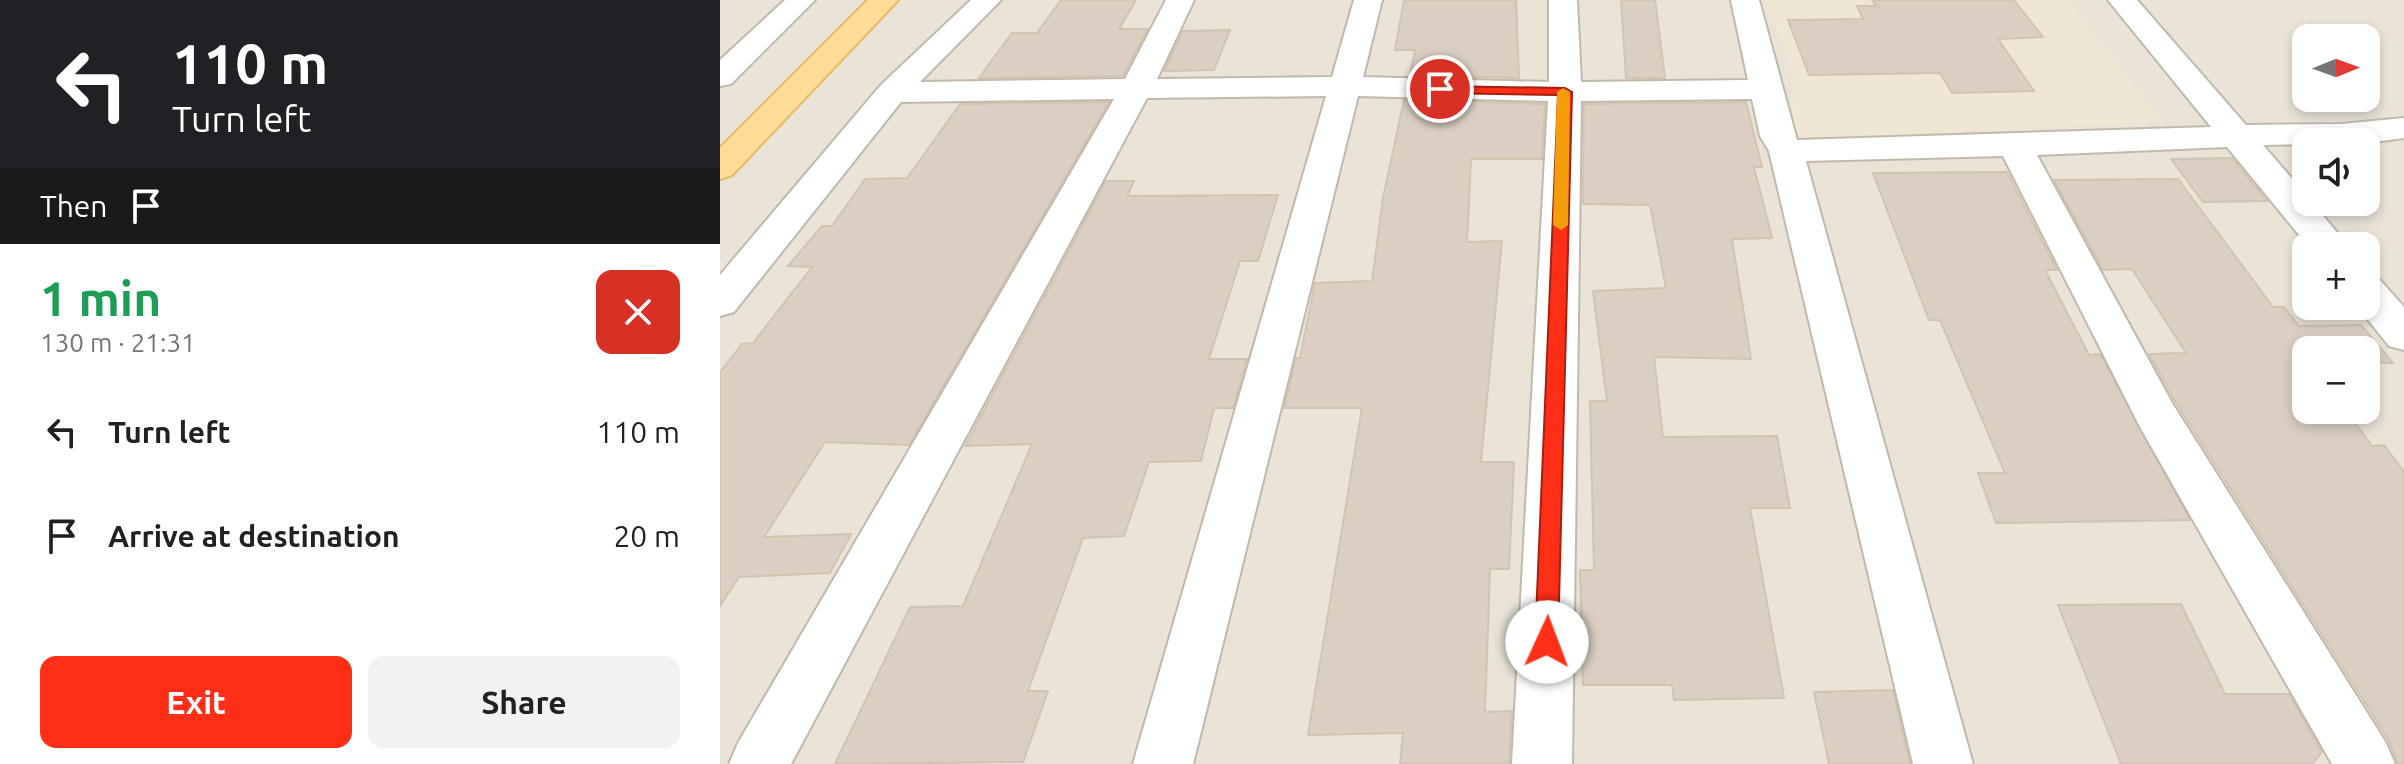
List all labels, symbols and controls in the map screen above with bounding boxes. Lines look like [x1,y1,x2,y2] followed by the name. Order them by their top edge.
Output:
[2292,24,2380,112] north arrow
[2292,24,2380,424] map controls
[40,32,144,136] icon: left
[172,32,328,95] text: 110 m
[1406,55,1474,123] pin
[1418,67,1462,111] icon: arrive
[172,98,311,139] text: Turn left
[2292,128,2380,216] button: sound
[124,184,168,228] icon: arrive
[40,189,108,223] text: Then
[2292,232,2380,320] button: +
[596,270,680,354] button: close
[40,271,161,325] text: 1 min
[40,328,196,357] text: 130 m · 21:31
[2292,336,2380,424] button: −
[40,410,84,454] icon: left
[108,415,230,449] text: Turn left
[596,415,680,449] text: 110 m
[40,514,84,558] icon: arrive
[108,519,400,553] text: Arrive at destination
[613,519,680,553] text: 20 m
[1505,600,1589,684] position arrow
[40,656,352,748] button: Exit
[368,656,680,748] button: Share

